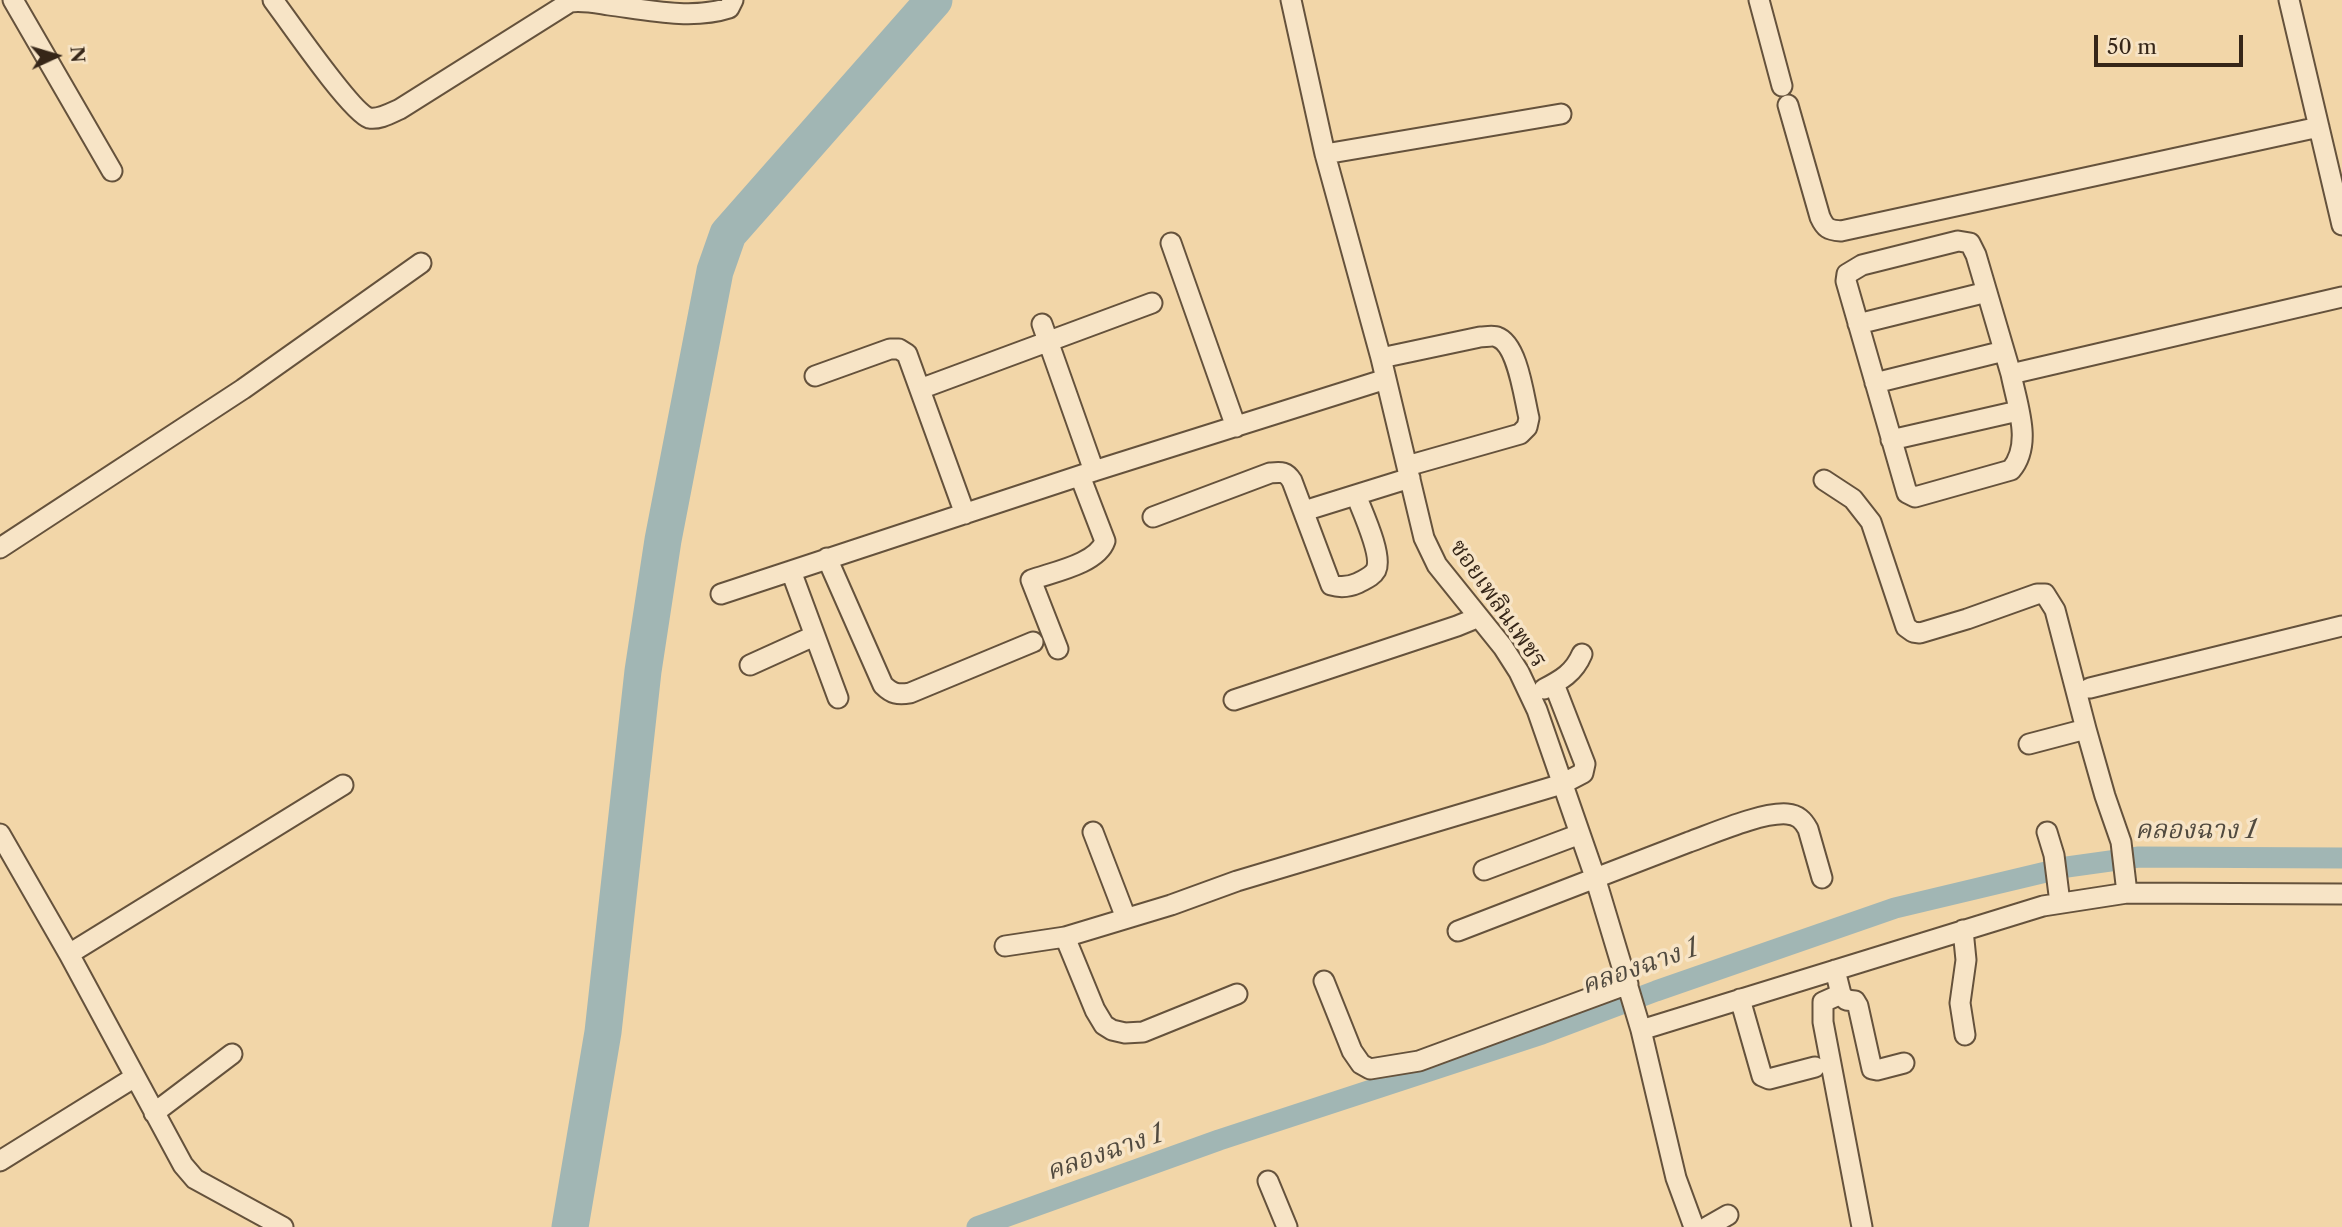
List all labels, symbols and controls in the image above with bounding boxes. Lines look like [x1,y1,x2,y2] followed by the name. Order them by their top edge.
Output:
[21,21,91,91] north arrow
[2097,21,2246,65] scale bar
[2107,34,2157,59] text: 50 m
[65,45,89,64] text: N
[1443,534,1553,674] street label: ซอยเพลินเพชร
[2135,814,2257,846] water label: คลองฉาง 1
[1577,932,1703,1002] water label: คลองฉาง 1
[1042,1118,1168,1188] water label: คลองฉาง 1

